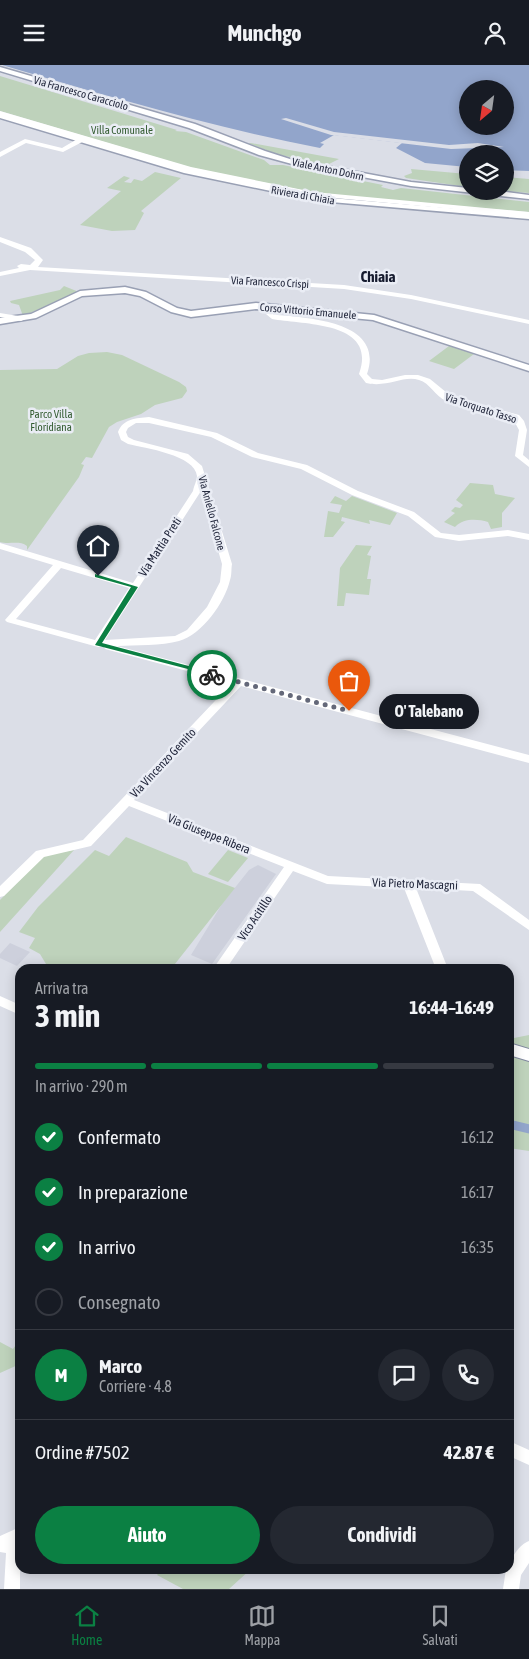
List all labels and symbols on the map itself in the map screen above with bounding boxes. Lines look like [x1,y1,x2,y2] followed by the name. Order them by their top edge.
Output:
[32,74,130,112] street label: Via Francesco Caracciolo
[459,80,514,135] north arrow
[91,124,153,136] park label: Villa Comunale
[291,156,365,182] street label: Viale Anton Dohrn
[270,183,336,207] street label: Riviera di Chiaia
[361,268,395,285] district label: Chiaia
[231,274,309,290] street label: Via Francesco Crispi
[259,301,357,321] street label: Corso Vittorio Emanuele
[444,391,518,425] street label: Via Torquato Tasso
[29,408,73,433] park label: Parco Villa Floridiana
[196,474,228,552] street label: Via Aniello Falcone
[136,515,184,579] street label: Via Mattia Preti
[77,525,119,576] pin
[187,650,237,700] courier
[328,660,370,711] pin
[379,693,479,729] callout: O' Talebano
[127,725,199,801] street label: Via Vincenzo Gemito
[166,811,252,857] street label: Via Giuseppe Ribera
[372,876,458,892] street label: Via Pietro Mascagni
[235,892,275,943] street label: Vico Acitillo

